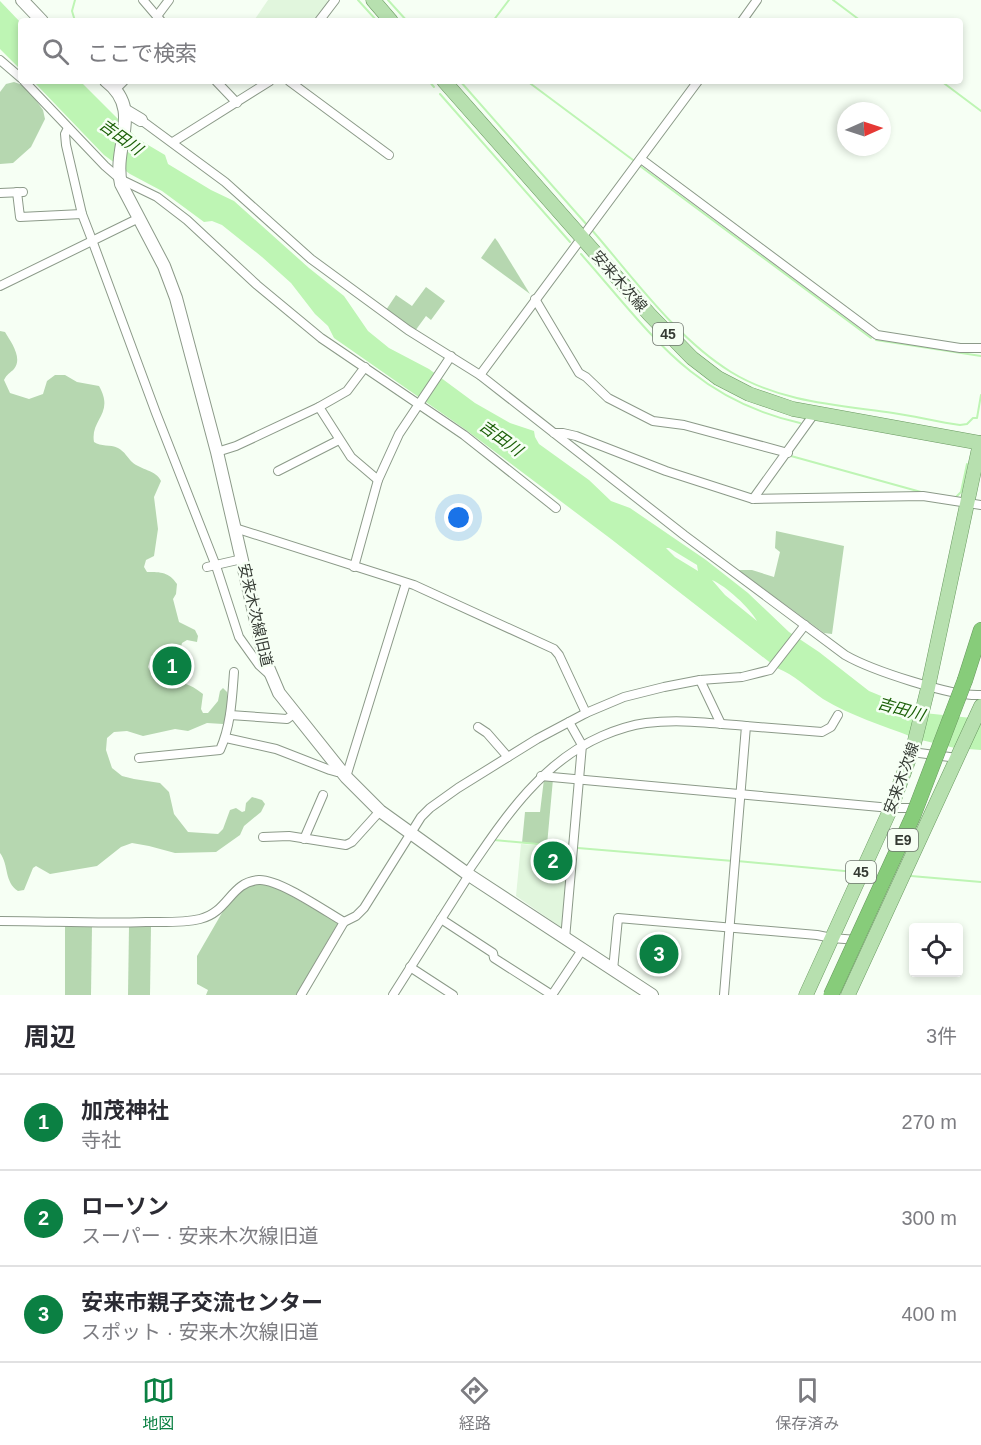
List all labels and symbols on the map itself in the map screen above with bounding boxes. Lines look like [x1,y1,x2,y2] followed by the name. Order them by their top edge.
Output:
[837,102,891,156] north arrow
[97,116,147,159] water label: 吉田川
[589,247,651,315] street label: 安来木次線
[653,323,683,345] road number: 45
[477,417,527,460] water label: 吉田川
[444,503,473,532] your location
[236,562,276,668] street label: 安来木次線旧道
[152,644,192,688] pin: 1
[876,694,928,724] water label: 吉田川
[880,740,922,816] street label: 安来木次線
[888,829,918,851] road number: E9
[534,838,572,884] pin: 2
[846,861,876,883] road number: 45
[640,932,678,976] pin: 3

